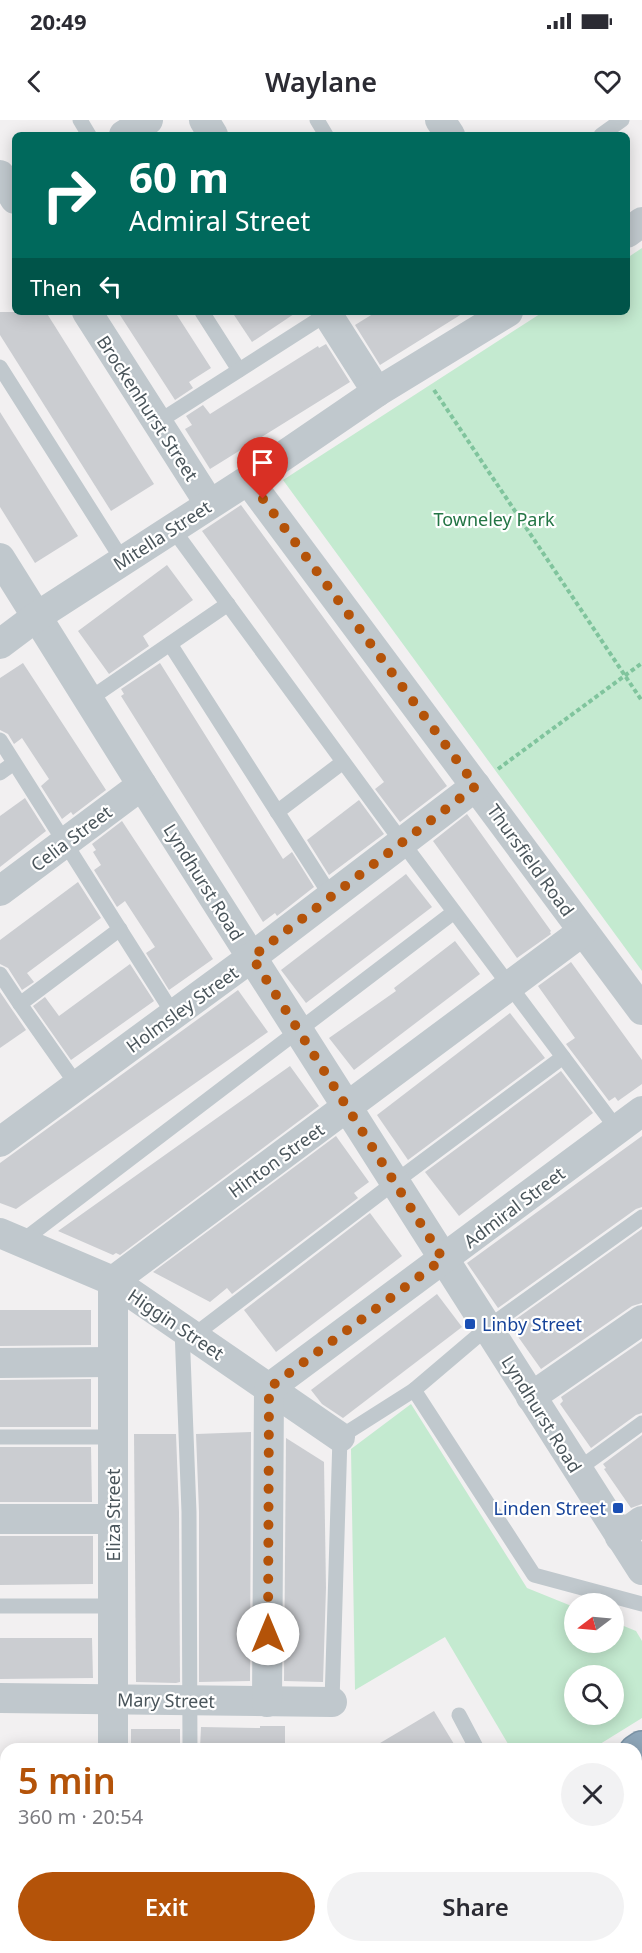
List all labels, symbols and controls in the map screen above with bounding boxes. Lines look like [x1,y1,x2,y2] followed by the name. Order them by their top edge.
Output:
[30,6,87,36] text: 20:49
[265,63,377,100] text: Waylane
[18,65,51,98] icon: back
[591,65,624,98] icon: heart
[129,148,229,205] text: 60 m
[30,156,108,234] icon: right
[129,202,310,239] text: Admiral Street
[94,270,127,303] icon: left
[30,272,82,302] text: Then
[92,331,204,486] street label: Brockenhurst Street
[237,437,288,499] pin
[246,446,279,479] icon: arrive
[109,494,216,576] street label: Mitella Street
[433,507,555,531] park label: Towneley Park
[25,799,117,876] street label: Celia Street
[482,799,580,921] street label: Thursfield Road
[158,819,250,945] street label: Lyndhurst Road
[121,960,243,1058] street label: Holmsley Street
[223,1117,329,1203] street label: Hinton Street
[459,1161,570,1253] street label: Admiral Street
[123,1283,229,1365] street label: Higgin Street
[482,1312,583,1336] place label: Linby Street
[463,1317,477,1331] marker: Linby Street
[496,1351,588,1477] street label: Lyndhurst Road
[101,1468,125,1561] street label: Eliza Street
[494,1496,606,1520] place label: Linden Street
[611,1501,625,1515] marker: Linden Street
[564,1593,624,1653] north arrow
[564,1593,624,1725] map controls
[236,1602,300,1666] position arrow
[564,1665,624,1725] button: search
[117,1687,216,1713] street label: Mary Street
[18,1756,116,1805] text: 5 min
[561,1763,624,1826] button: close
[18,1803,143,1830] text: 360 m · 20:54
[18,1872,315,1941] button: Exit
[327,1872,624,1941] button: Share

